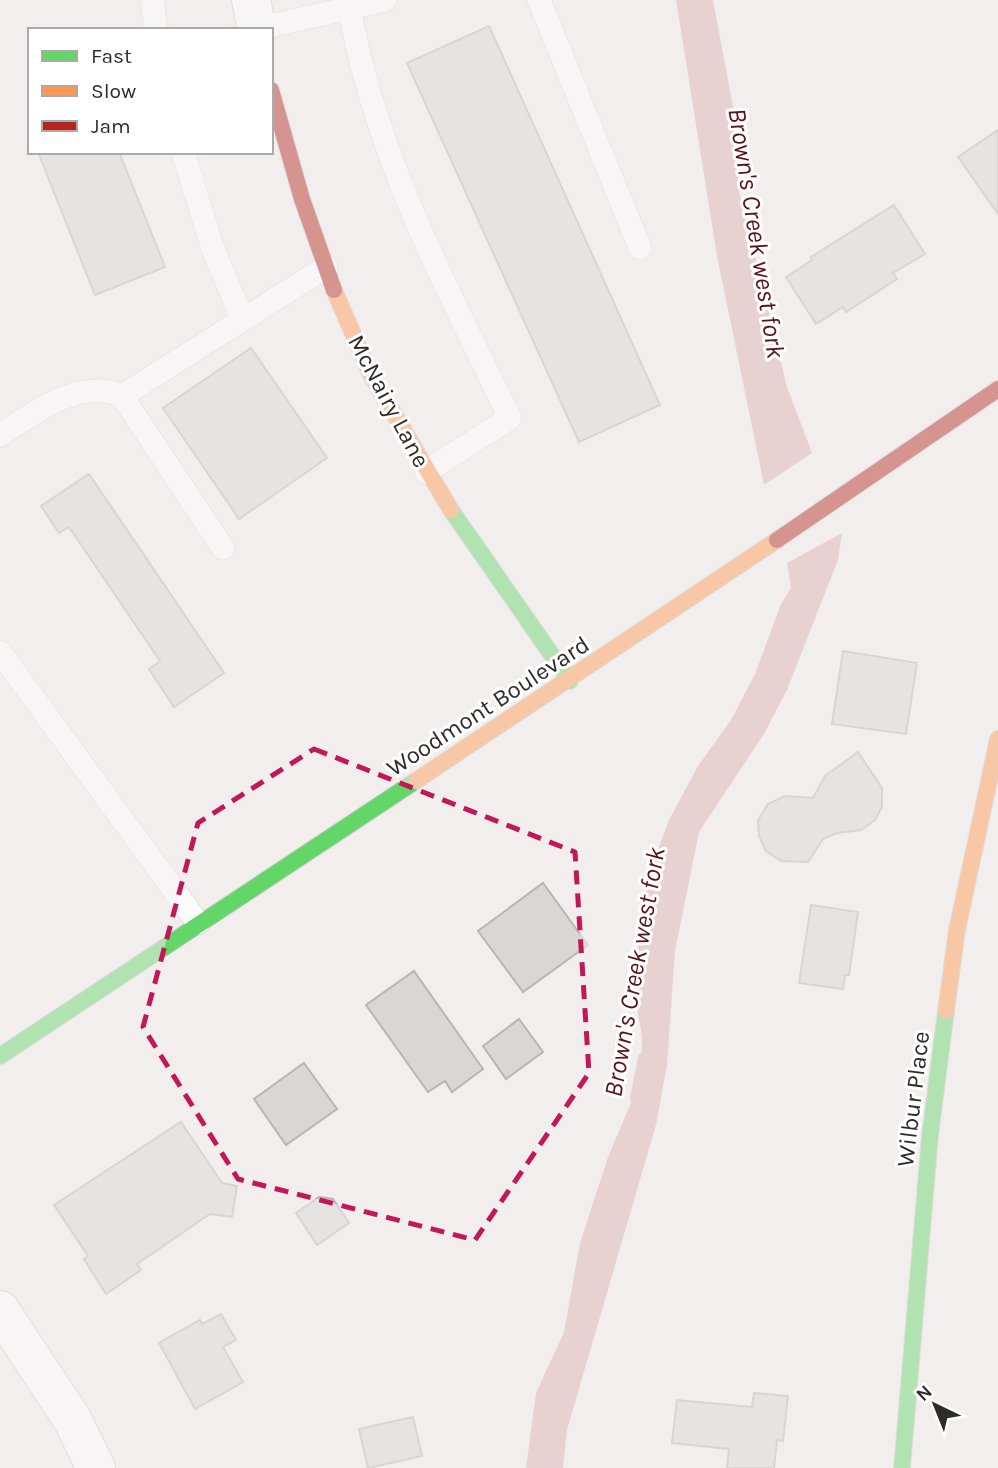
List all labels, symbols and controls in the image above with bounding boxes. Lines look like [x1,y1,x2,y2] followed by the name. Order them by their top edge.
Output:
[28,28,273,154] legend
[91,44,132,68] text: Fast
[91,79,136,103] text: Slow
[721,106,792,361] water label: Brown's Creek west fork
[91,114,131,138] text: Jam
[342,330,436,472] street label: McNairy Lane
[382,630,594,782] street label: Woodmont Boulevard
[597,844,672,1099] water label: Brown's Creek west fork
[891,1030,935,1168] street label: Wilbur Place
[900,1370,970,1440] north arrow
[912,1381,937,1406] text: N

